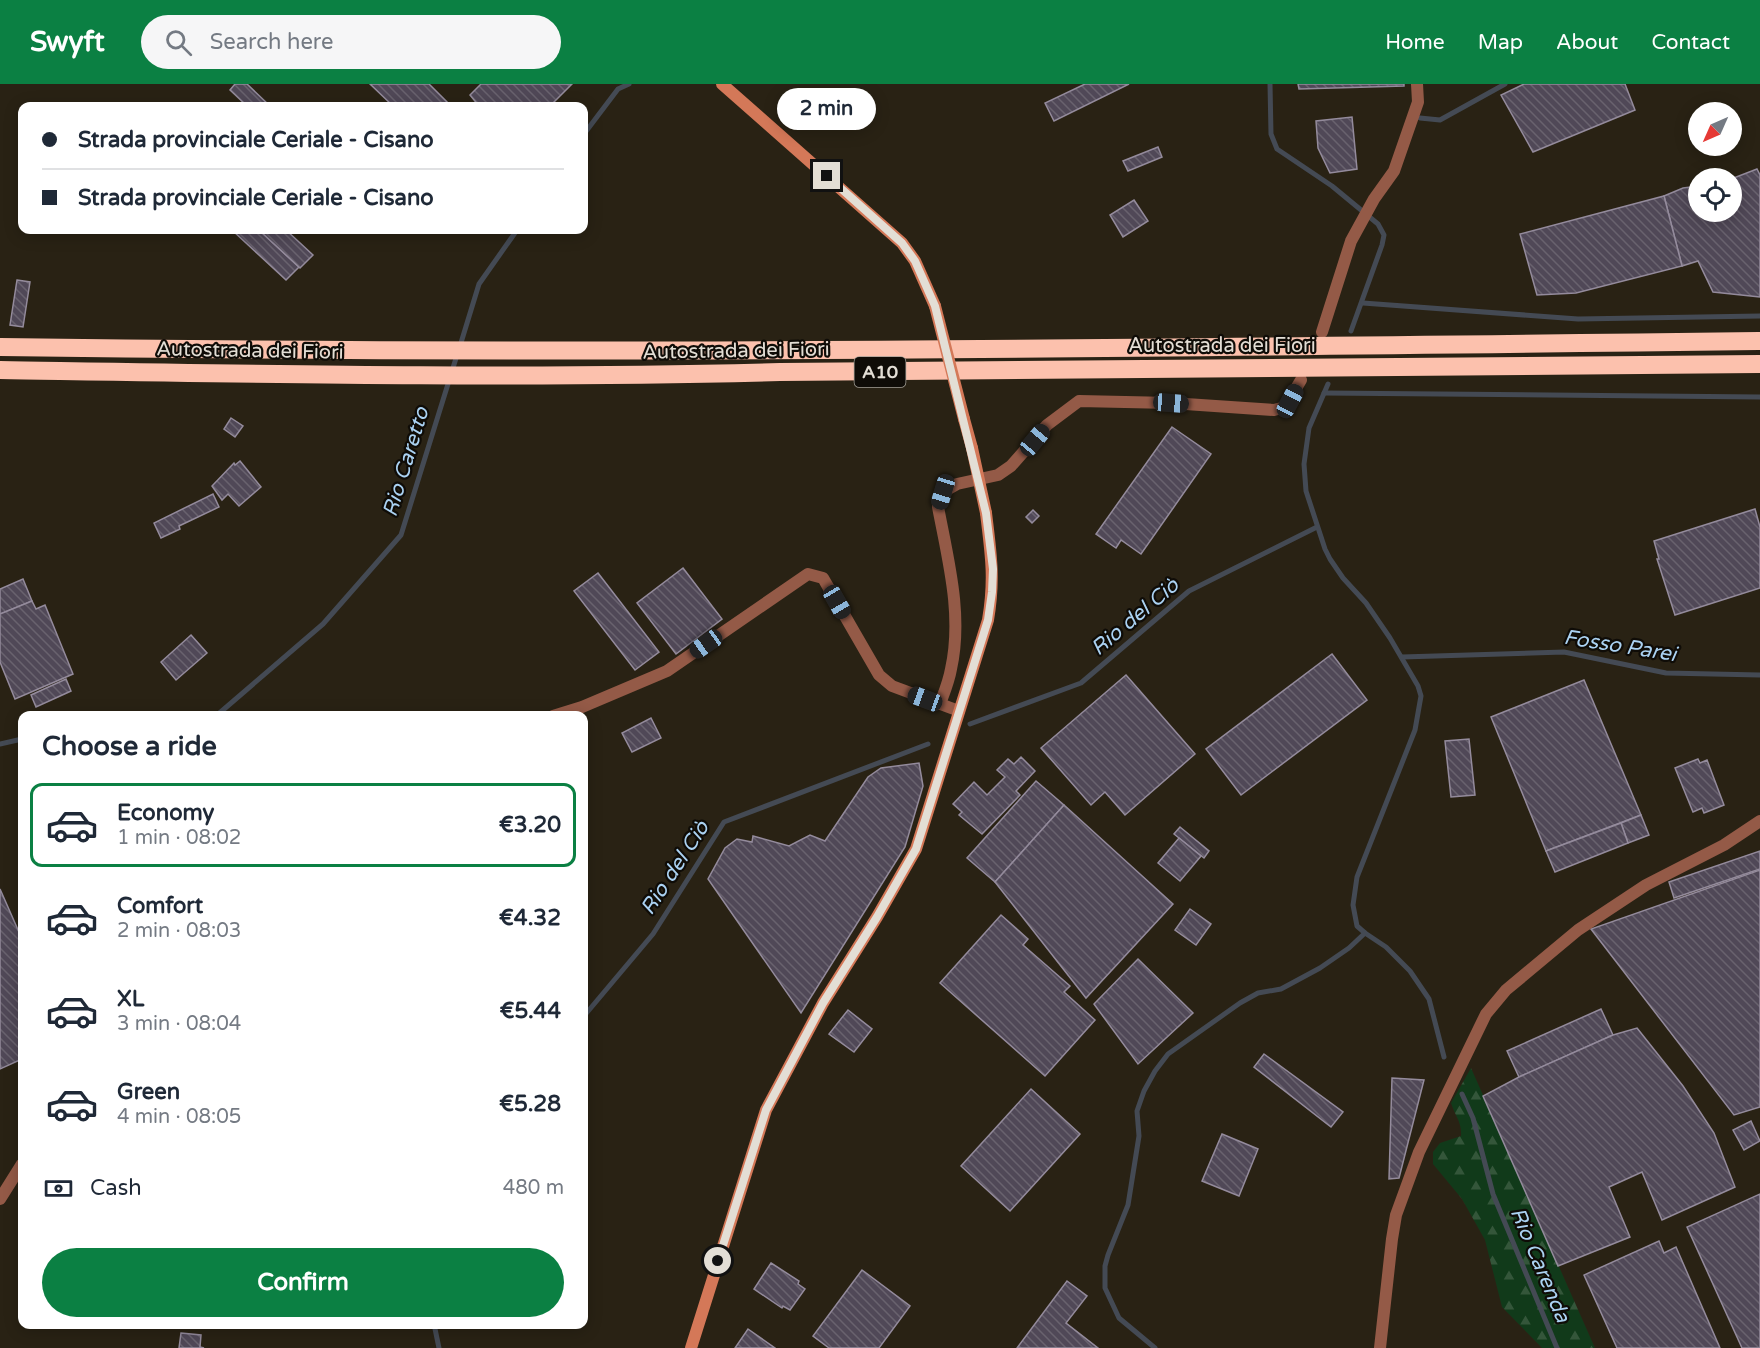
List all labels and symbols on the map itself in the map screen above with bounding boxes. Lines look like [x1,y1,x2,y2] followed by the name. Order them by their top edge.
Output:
[778,89,876,131] callout: 2 min
[1688,102,1742,156] north arrow
[813,162,840,189] route end
[1128,334,1316,358] street label: Autostrada dei Fiori
[156,337,344,365] street label: Autostrada dei Fiori
[642,337,830,365] street label: Autostrada dei Fiori
[854,357,906,387] road number: A10
[1274,381,1306,421] car
[1152,393,1190,413] car
[378,403,435,520] water label: Rio Caretto
[1017,420,1053,460] car
[929,472,957,512] car
[1086,572,1185,661] water label: Rio del Ciò
[820,582,854,622] car
[1562,625,1681,668] water label: Fosso Parei
[686,626,726,662] car
[905,684,945,714] car
[635,815,715,920] water label: Rio del Ciò
[1505,1204,1576,1327] water label: Rio Carenda
[704,1247,731,1274] route start

